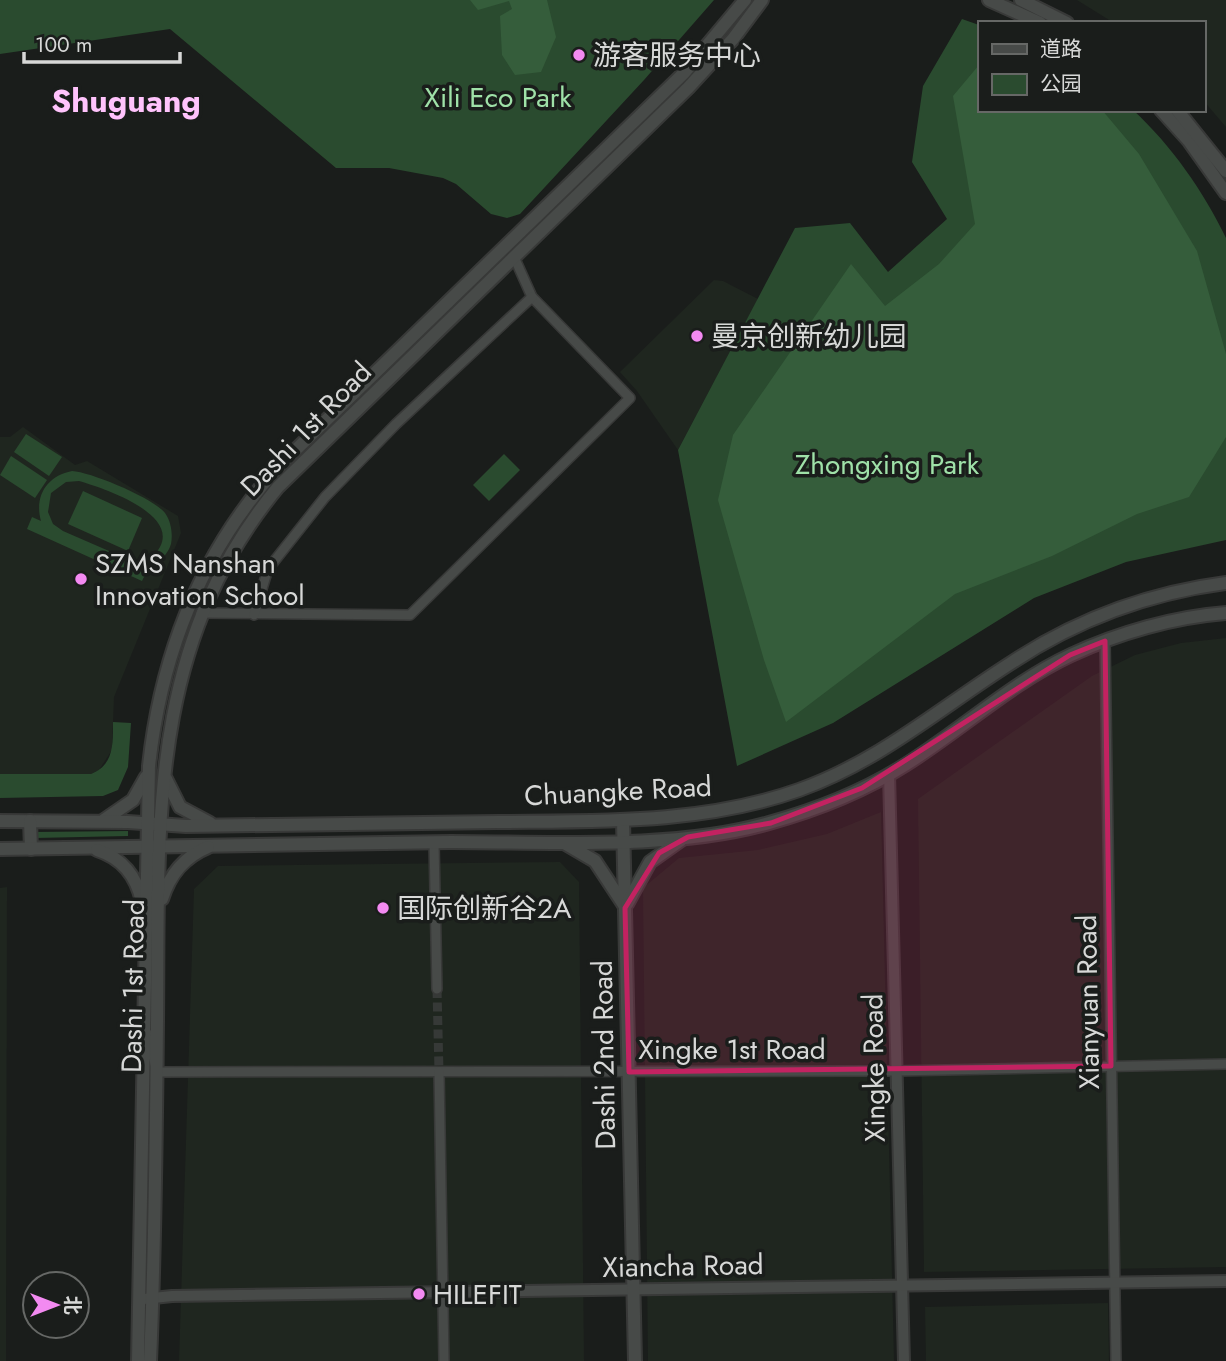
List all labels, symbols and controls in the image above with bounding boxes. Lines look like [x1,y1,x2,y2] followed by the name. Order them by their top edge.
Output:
[24,21,180,65] scale bar
[978,21,1205,112] legend
[35,30,92,60] text: 100 m
[1040,34,1082,64] text: 道路
[593,35,761,76] place label: 游客服务中心
[571,47,587,63] marker: 游客服务中心
[1040,69,1082,99] text: 公园
[424,77,572,118] park label: Xili Eco Park
[51,78,201,124] district label: Shuguang
[711,316,907,357] place label: 曼京创新幼儿园
[689,328,705,344] marker: 曼京创新幼儿园
[231,352,381,506] street label: Dashi 1st Road
[795,444,980,485] park label: Zhongxing Park
[95,543,305,616] place label: SZMS Nanshan Innovation School
[73,571,89,587] marker: SZMS Nanshan Innovation School
[523,766,713,816] street label: Chuangke Road
[397,888,572,929] place label: 国际创新谷2A
[111,899,155,1073] street label: Dashi 1st Road
[375,900,391,916] marker: 国际创新谷2A
[1066,914,1110,1090] street label: Xianyuan Road
[582,960,626,1150] street label: Dashi 2nd Road
[852,993,896,1143] street label: Xingke Road
[638,1029,826,1070] street label: Xingke 1st Road
[602,1244,764,1288] street label: Xiancha Road
[21,1270,91,1340] north arrow
[433,1274,522,1315] place label: HILEFIT
[411,1286,427,1302] marker: HILEFIT
[59,1295,86,1315] text: 北

